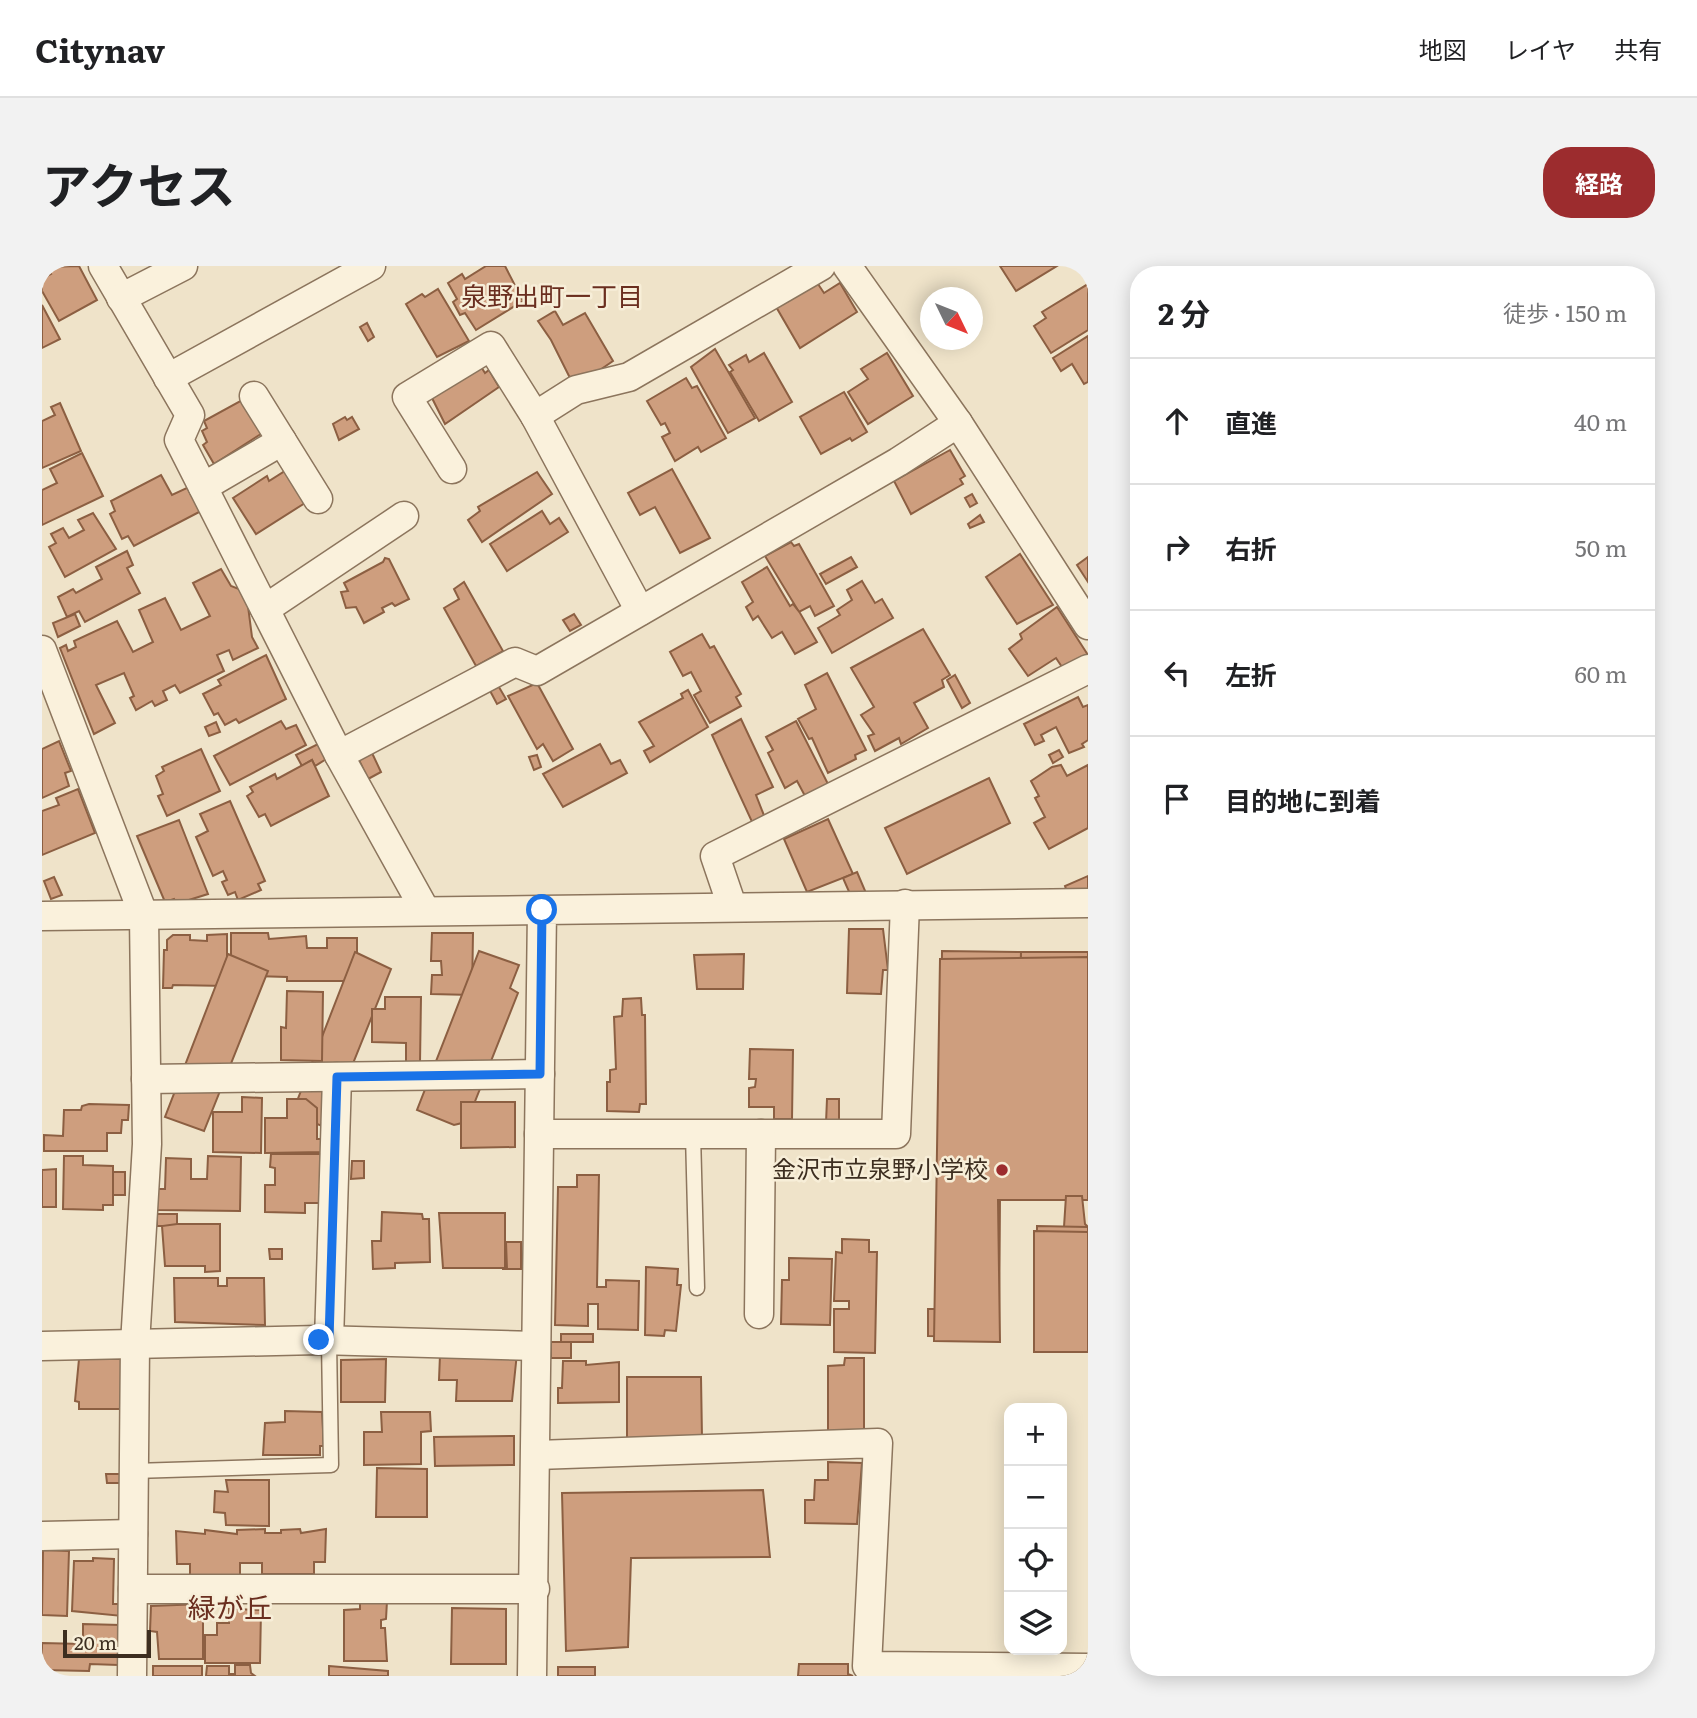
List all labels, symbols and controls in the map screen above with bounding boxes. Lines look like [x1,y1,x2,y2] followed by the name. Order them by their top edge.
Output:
[35,24,165,73] text: Citynav
[1419,31,1467,66] text: 地図
[1505,31,1576,66] text: レイヤ
[1614,31,1662,66] text: 共有
[42,146,236,219] text: アクセス
[1543,147,1655,218] button: 経路
[461,275,643,314] district label: 泉野出町一丁目
[920,287,983,350] north arrow
[1158,290,1210,334] text: 2 分
[1503,295,1627,329] text: 徒歩 · 150 m
[1158,402,1196,440] icon: ahead
[1225,402,1277,441] text: 直進
[1574,404,1627,438] text: 40 m
[1158,528,1196,566] icon: right
[1225,528,1277,567] text: 右折
[1575,530,1627,564] text: 50 m
[1158,654,1196,692] icon: left
[1225,654,1277,693] text: 左折
[1574,656,1627,690] text: 60 m
[1158,780,1196,818] icon: arrive
[1225,780,1381,819] text: 目的地に到着
[526,894,557,925] route start
[772,1150,988,1185] place label: 金沢市立泉野小学校
[994,1162,1010,1178] marker: 金沢市立泉野小学校
[303,1324,334,1355] route end
[1004,1403,1067,1655] map controls
[1004,1403,1067,1466] button: +
[1004,1466,1067,1529] button: −
[1004,1529,1067,1592] button: locate
[188,1585,272,1627] district label: 緑が丘
[1004,1592,1067,1655] button: layers
[63,1627,150,1659] scale bar
[74,1628,117,1656] text: 20 m

